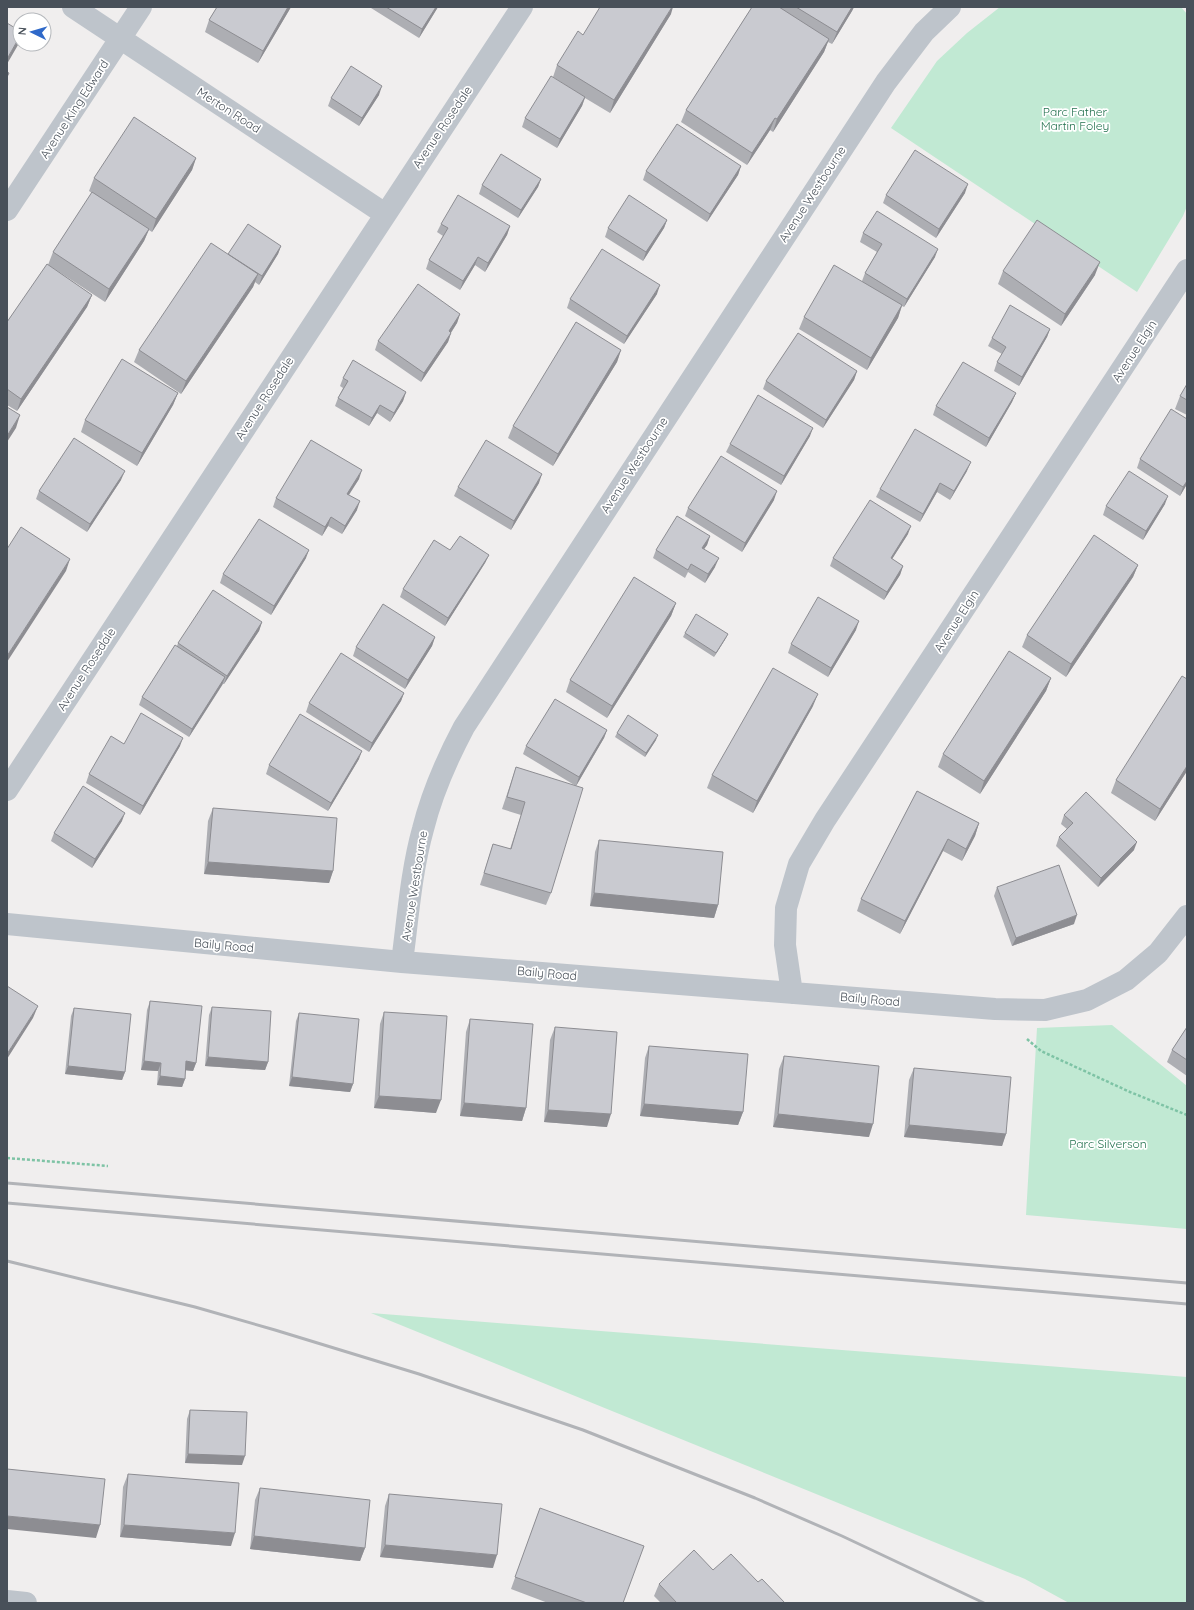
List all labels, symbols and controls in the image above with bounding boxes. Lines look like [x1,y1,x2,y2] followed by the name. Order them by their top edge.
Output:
[12,12,52,52] north arrow
[15,26,29,36] text: N
[36,57,112,161] street label: Avenue King Edward
[409,83,475,171] street label: Avenue Rosedale
[194,84,264,136] street label: Merton Road
[1041,104,1109,133] park label: Parc Father Martin Foley
[775,143,849,245] street label: Avenue Westbourne
[1108,317,1160,385] street label: Avenue Elgin
[232,354,297,442] street label: Avenue Rosedale
[597,414,671,516] street label: Avenue Westbourne
[930,587,982,655] street label: Avenue Elgin
[54,625,119,713] street label: Avenue Rosedale
[398,829,430,942] street label: Avenue Westbourne
[193,935,255,955] street label: Baily Road
[516,963,578,983] street label: Baily Road
[839,989,901,1009] street label: Baily Road
[1069,1136,1147,1151] park label: Parc Silverson

